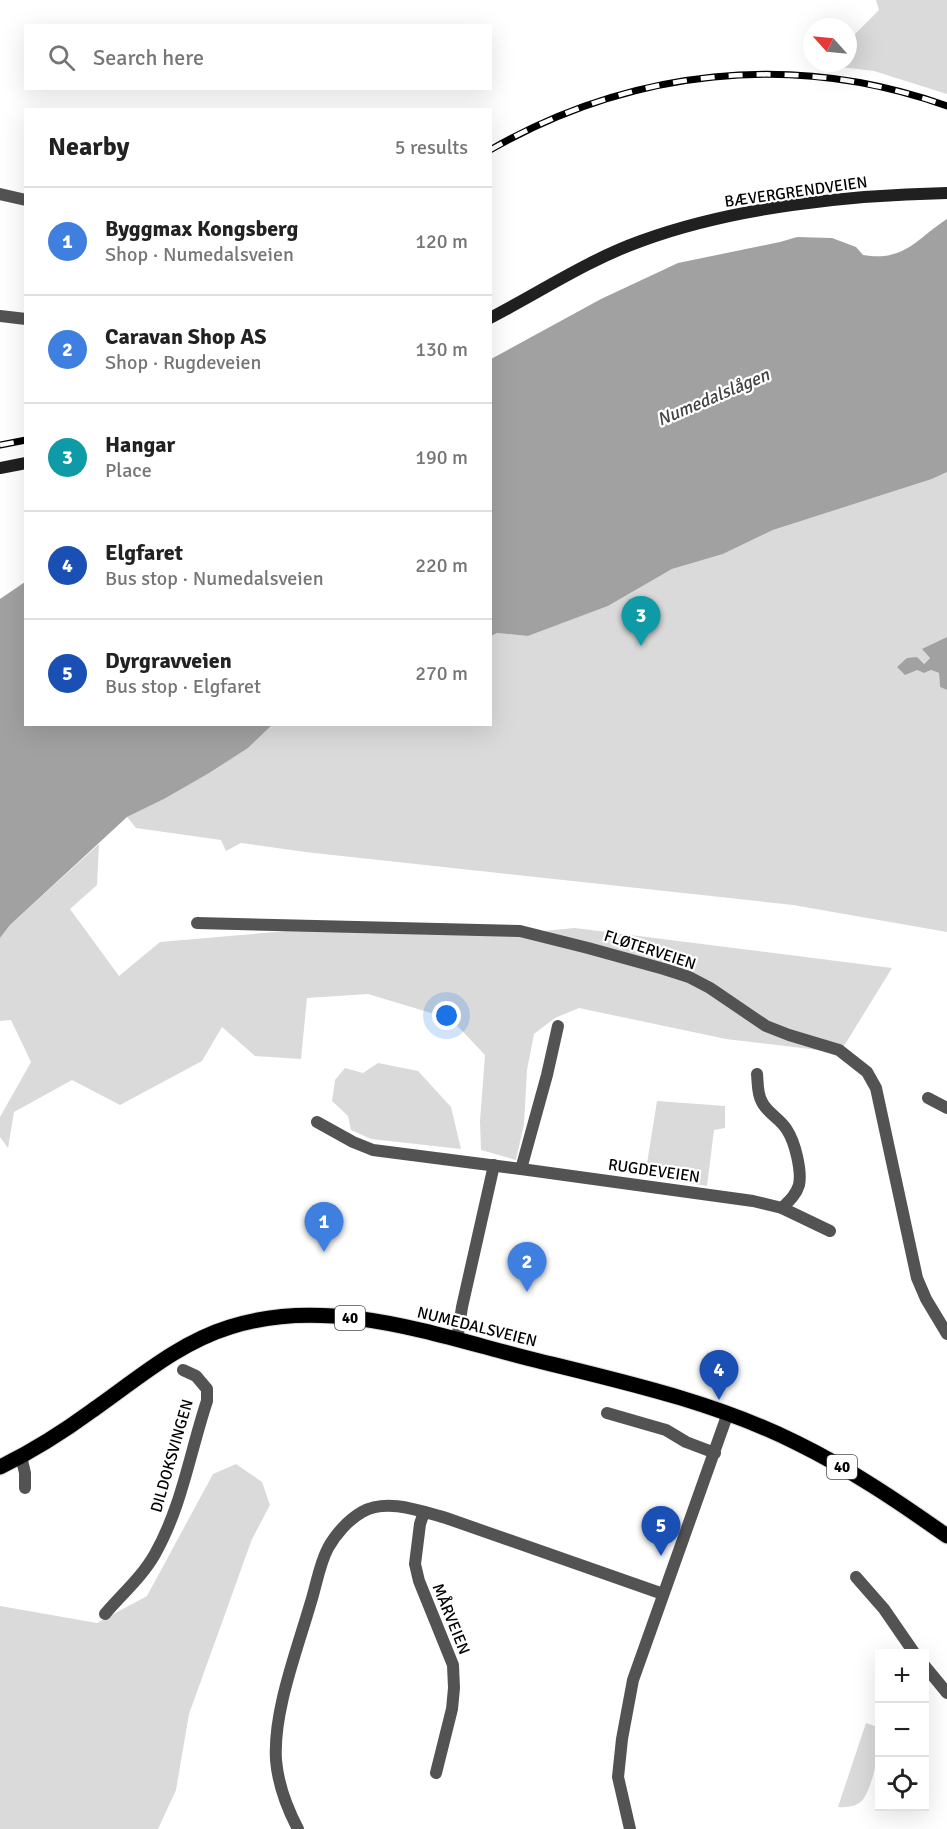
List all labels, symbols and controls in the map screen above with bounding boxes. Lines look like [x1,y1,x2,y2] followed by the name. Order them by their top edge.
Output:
[803,18,857,72] north arrow
[24,24,492,90] search box
[45,41,78,74] icon: search
[93,44,204,71] text: Search here
[48,131,129,163] text: Nearby
[395,135,468,160] text: 5 results
[723,172,869,212] street label: BÆVERGRENDVEIEN
[105,215,298,242] text: Byggmax Kongsberg
[62,229,73,254] text: 1
[415,229,468,254] text: 120 m
[105,242,294,267] text: Shop · Numedalsveien
[105,323,266,350] text: Caravan Shop AS
[62,337,73,362] text: 2
[415,337,468,362] text: 130 m
[105,350,262,375] text: Shop · Rugdeveien
[653,363,774,431] water label: Numedalslågen
[105,431,175,458] text: Hangar
[62,445,73,470] text: 3
[415,445,468,470] text: 190 m
[105,458,152,483] text: Place
[105,539,183,566] text: Elgfaret
[62,553,73,578] text: 4
[415,553,468,578] text: 220 m
[105,566,324,591] text: Bus stop · Numedalsveien
[622,596,660,646] pin: 3
[105,647,232,674] text: Dyrgravveien
[62,661,73,686] text: 5
[415,661,468,686] text: 270 m
[105,674,261,699] text: Bus stop · Elgfaret
[601,926,699,974] street label: FLØTERVEIEN
[432,1001,461,1030] your location
[607,1155,701,1187] street label: RUGDEVEIEN
[304,1202,344,1252] pin: 1
[508,1242,546,1292] pin: 2
[415,1302,539,1352] street label: NUMEDALSVEIEN
[335,1306,365,1330] road number: 40
[700,1350,738,1400] pin: 4
[146,1397,198,1515] street label: DILDOKSVINGEN
[827,1455,857,1479] road number: 40
[642,1506,680,1556] pin: 5
[428,1581,474,1657] street label: MÅRVEIEN
[875,1649,929,1811] map controls
[875,1649,929,1703] button: +
[875,1703,929,1757] button: −
[875,1757,929,1811] button: locate

